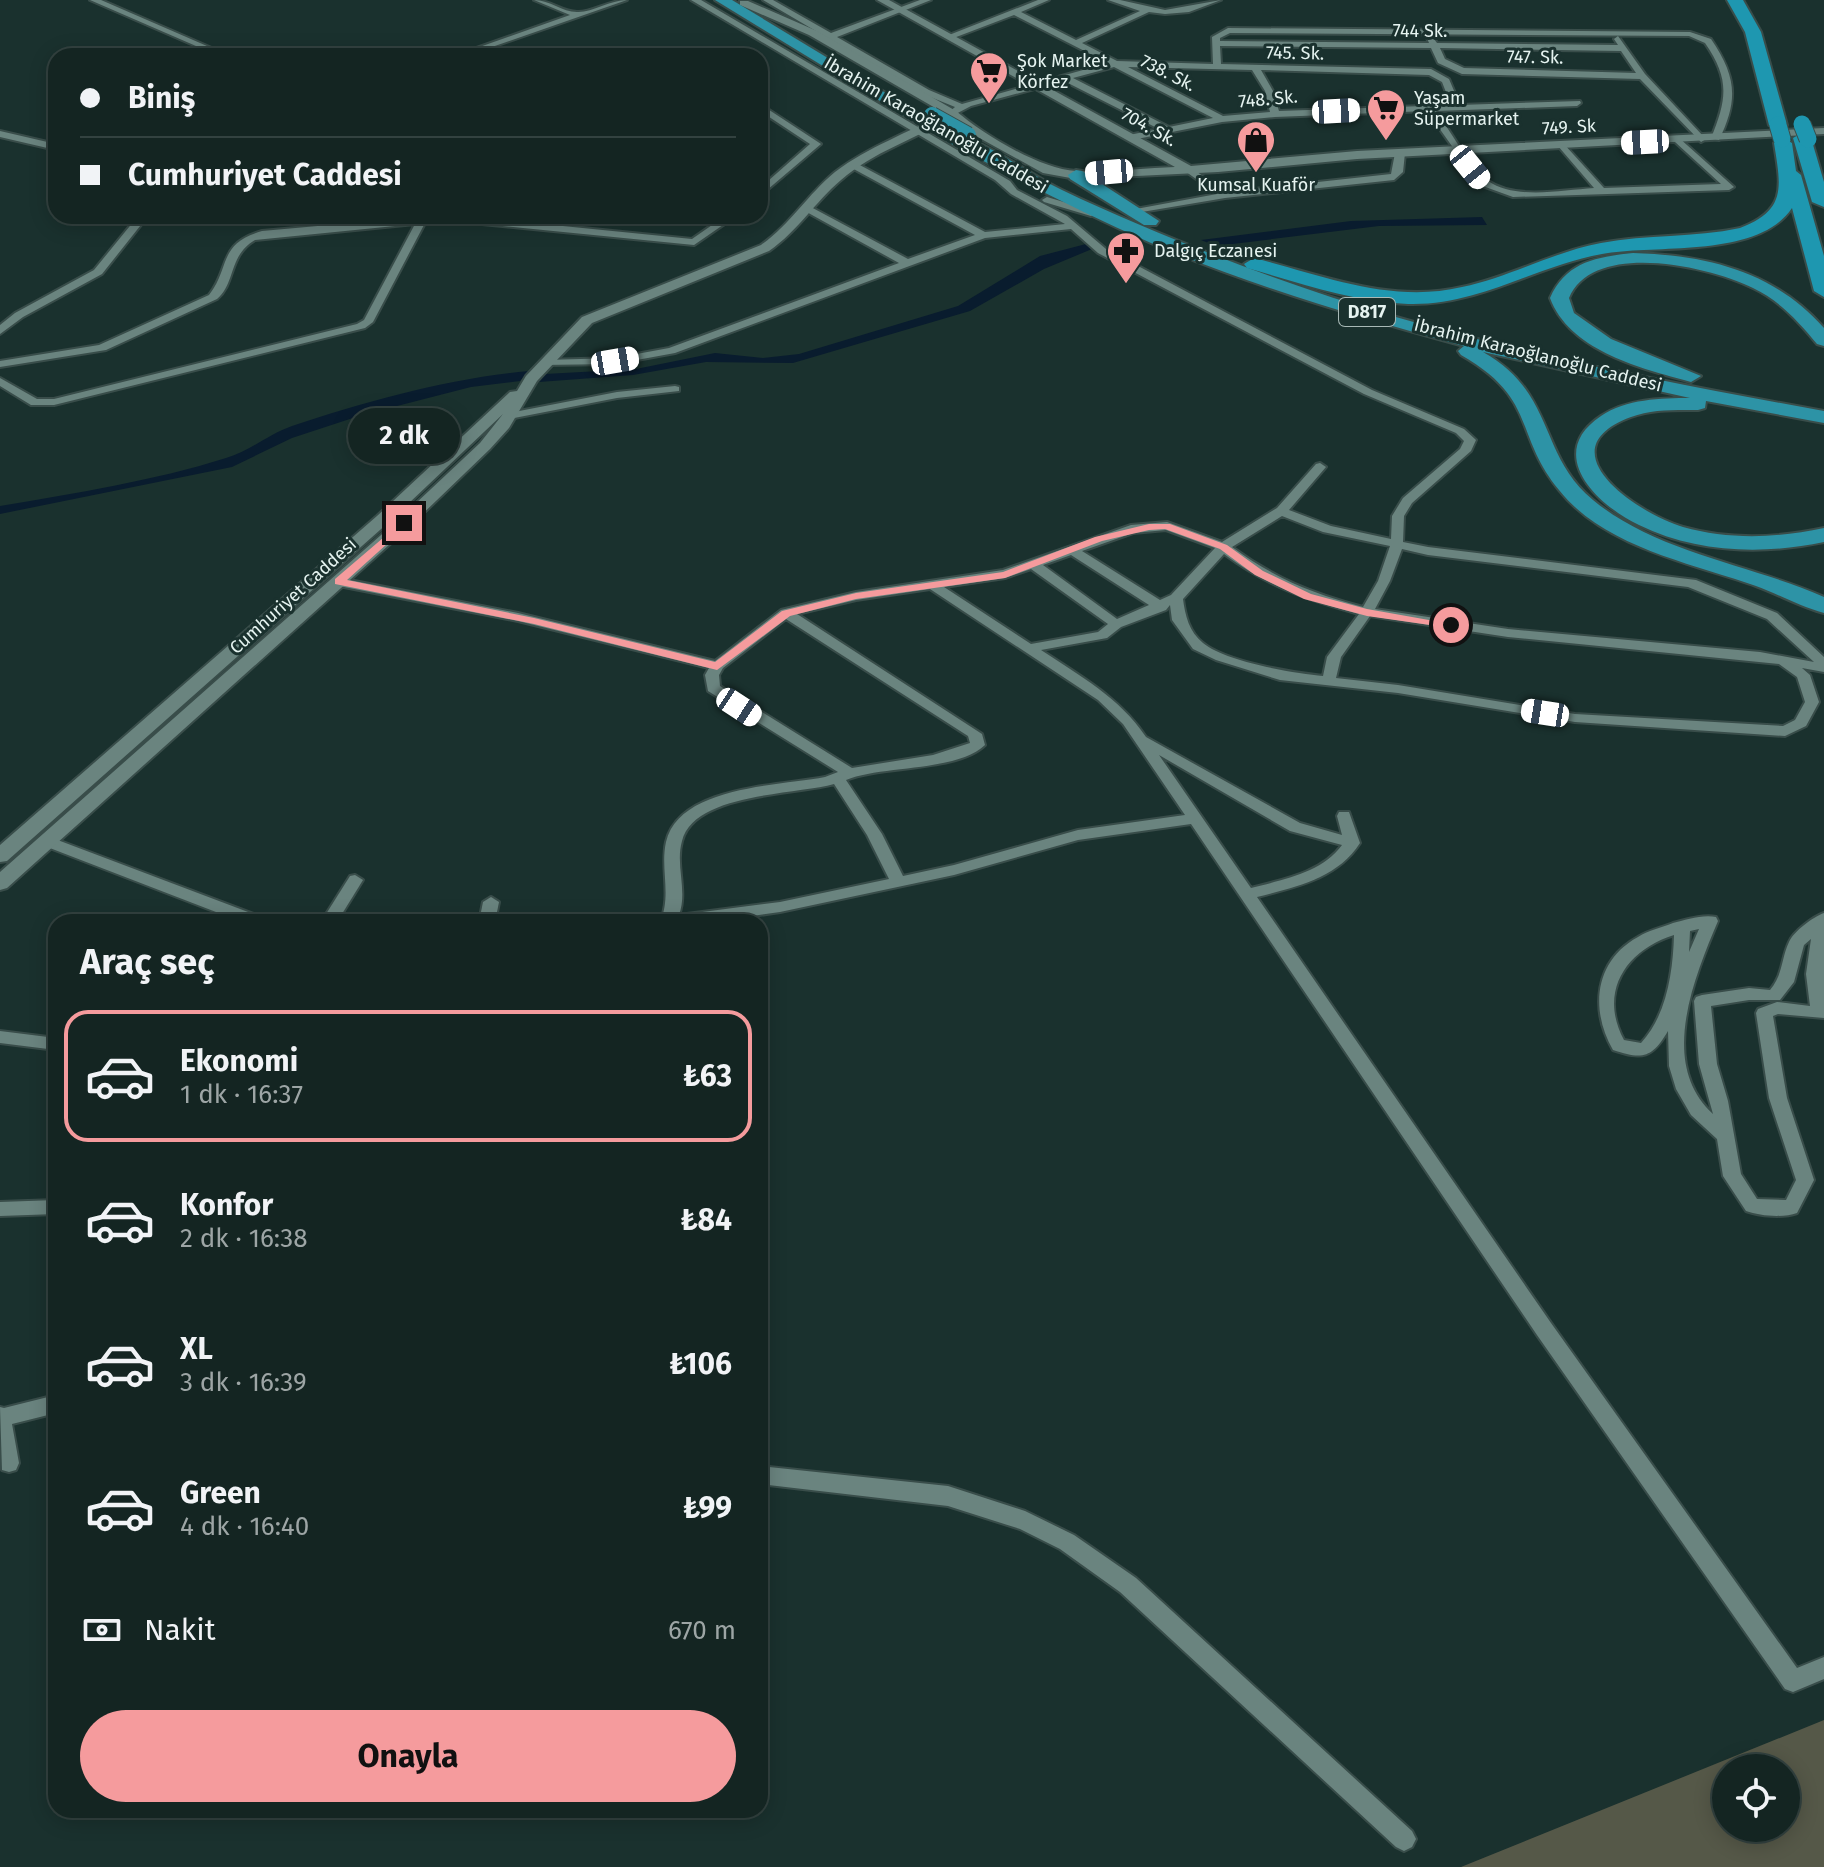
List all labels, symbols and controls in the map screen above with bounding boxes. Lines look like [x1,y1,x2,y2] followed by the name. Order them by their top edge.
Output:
[1393,20,1447,42] street label: 744 Sk.
[1266,41,1324,65] street label: 745. Sk.
[1506,46,1564,68] street label: 747. Sk.
[968,50,1010,105] supermarket icon: Şok Market Körfez
[1017,50,1108,93] place label: Şok Market Körfez
[1137,50,1199,96] street label: 738. Sk.
[820,52,1052,198] street label: İbrahim Karaoğlanoğlu Caddesi
[128,80,195,116] text: Biniş
[1238,85,1298,113] street label: 748. Sk.
[1365,87,1407,142] supermarket icon: Yaşam Süpermarket
[1414,87,1520,130] place label: Yaşam Süpermarket
[1311,98,1361,124] car
[1117,103,1181,151] street label: 704. Sk.
[1541,115,1597,139] street label: 749. Sk
[1235,119,1277,174] shop icon: Kumsal Kuaför
[1620,129,1670,155] car
[1446,141,1494,193] car
[128,157,402,193] text: Cumhuriyet Caddesi
[1084,158,1134,186] car
[1197,174,1315,196] place label: Kumsal Kuaför
[1105,230,1147,285] pharmacy icon: Dalgıç Eczanesi
[1154,240,1277,262] place label: Dalgıç Eczanesi
[1339,298,1395,326] road number: D817
[1412,314,1664,396] street label: İbrahim Karaoğlanoğlu Caddesi
[589,345,641,377] car
[348,407,460,463] callout: 2 dk
[379,420,429,451] text: 2 dk
[386,505,422,541] route end
[225,533,361,659] street label: Cumhuriyet Caddesi
[1433,607,1469,643] route start
[712,684,766,730] car
[1519,697,1571,729] car
[80,940,214,984] text: Araç seç
[84,1040,156,1112] icon: car
[180,1043,298,1079] text: Ekonomi
[683,1058,732,1094] text: ₺63
[180,1079,303,1110] text: 1 dk · 16:37
[84,1184,156,1256] icon: car
[180,1187,273,1223] text: Konfor
[680,1202,732,1238] text: ₺84
[180,1223,308,1254] text: 2 dk · 16:38
[84,1328,156,1400] icon: car
[180,1331,213,1367] text: XL
[669,1346,732,1382] text: ₺106
[180,1367,307,1398] text: 3 dk · 16:39
[84,1472,156,1544] icon: car
[180,1475,261,1511] text: Green
[683,1490,732,1526] text: ₺99
[180,1511,309,1542] text: 4 dk · 16:40
[80,1608,124,1652] icon: cash
[144,1612,215,1648] text: Nakit
[668,1615,736,1646] text: 670 m
[80,1710,736,1802] button: Onayla
[1712,1754,1800,1842] map controls
[1712,1754,1800,1842] button: locate

